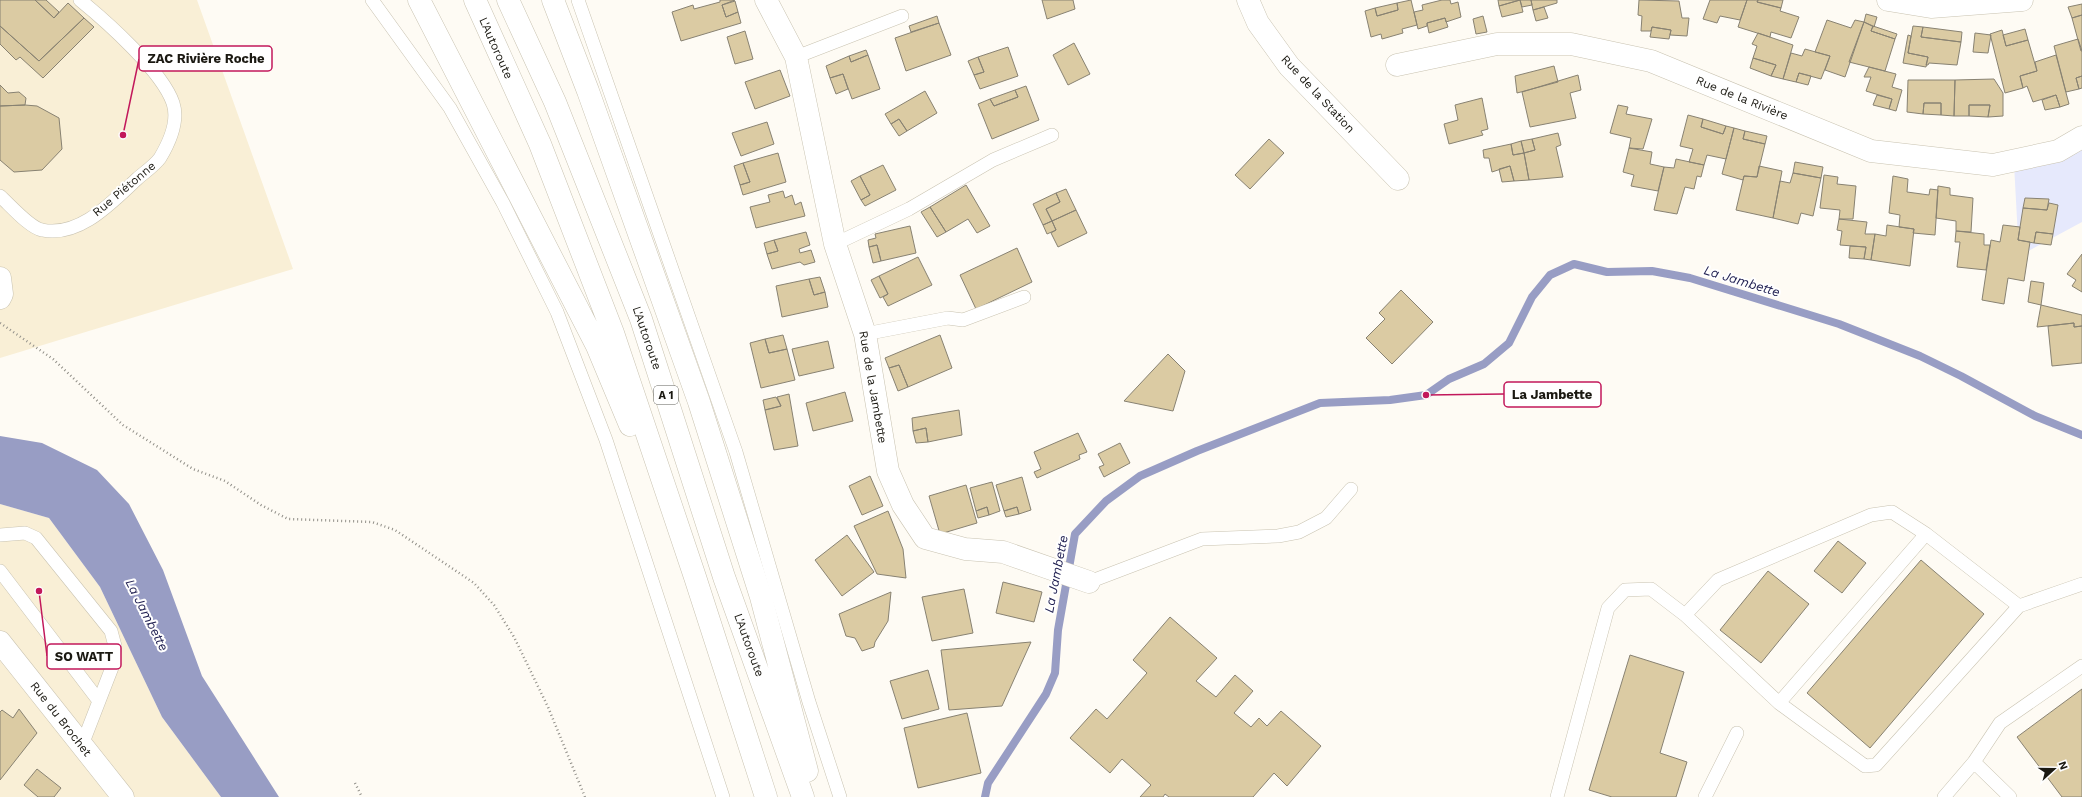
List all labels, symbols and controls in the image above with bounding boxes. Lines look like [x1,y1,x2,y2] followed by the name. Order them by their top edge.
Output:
[476,15,516,81] street label: L'Autoroute
[139,46,272,71] callout: ZAC Rivière Roche
[148,51,265,66] text: ZAC Rivière Roche
[1278,52,1358,136] street label: Rue de la Station
[1694,73,1790,123] street label: Rue de la Rivière
[90,159,158,219] street label: Rue Piétonne
[1702,262,1782,300] water label: La Jambette
[630,304,664,372] street label: L'Autoroute
[856,330,890,444] street label: Rue de la Jambette
[1504,382,1601,407] callout: La Jambette
[654,386,678,404] road number: A 1
[1512,387,1593,402] text: La Jambette
[1041,534,1071,614] water label: La Jambette
[122,577,172,653] water label: La Jambette
[731,612,767,678] street label: L'Autoroute
[47,644,121,669] callout: SO WATT
[55,649,114,664] text: SO WATT
[27,679,95,759] street label: Rue du Brochet
[2034,749,2074,789] north arrow
[2055,759,2070,772] text: N

